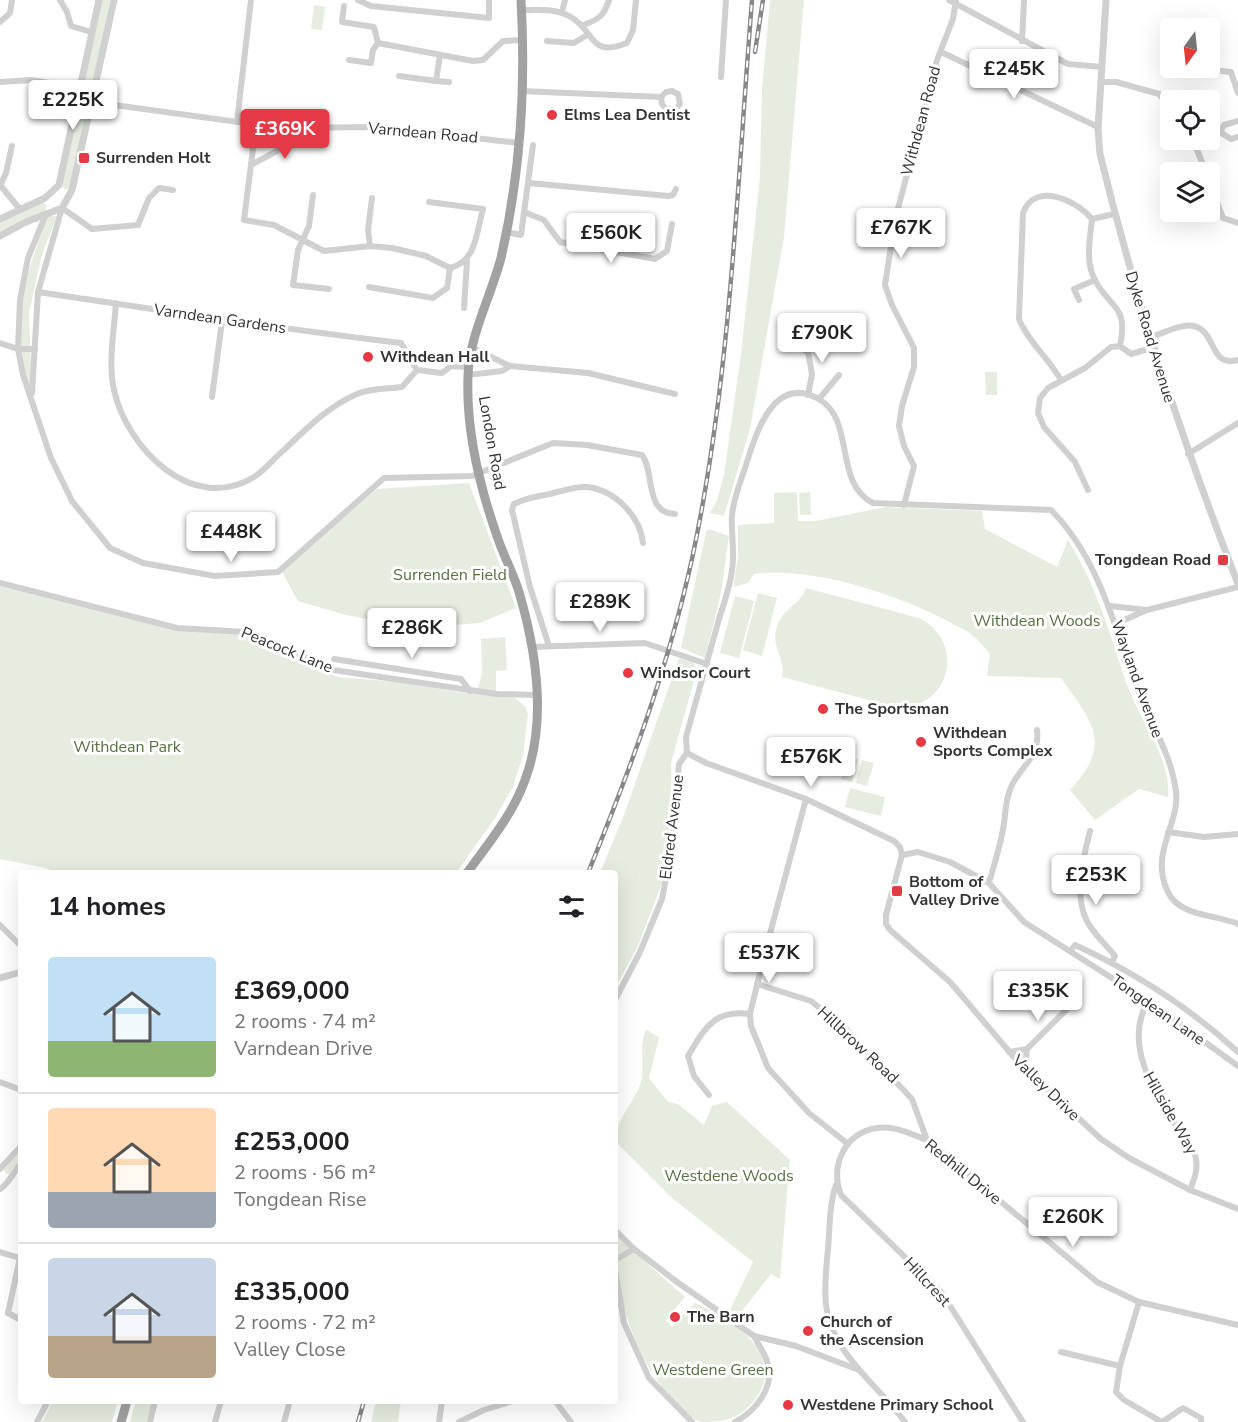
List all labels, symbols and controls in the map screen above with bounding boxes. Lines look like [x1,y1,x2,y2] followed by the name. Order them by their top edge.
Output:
[1160,18,1220,78] north arrow
[1160,18,1220,222] map controls
[972,49,1056,100] pin: £245K
[983,55,1045,82] text: £245K
[896,64,946,178] street label: Withdean Road
[31,80,115,131] pin: £225K
[42,86,104,113] text: £225K
[1160,90,1220,150] button: locate
[564,104,691,126] place label: Elms Lea Dentist
[545,108,559,122] marker: Elms Lea Dentist
[243,109,327,160] pin: £369K
[254,115,316,142] text: £369K
[366,117,479,149] street label: Varndean Road
[96,147,211,169] place label: Surrenden Holt
[77,151,91,165] marker: Surrenden Holt
[1160,162,1220,222] button: layers
[859,208,943,259] pin: £767K
[569,213,653,264] pin: £560K
[870,214,932,241] text: £767K
[580,219,642,246] text: £560K
[1120,269,1180,405] street label: Dyke Road Avenue
[151,299,288,339] street label: Varndean Gardens
[780,313,864,364] pin: £790K
[791,319,853,346] text: £790K
[380,346,489,368] place label: Withdean Hall
[361,350,375,364] marker: Withdean Hall
[473,394,511,492] street label: London Road
[189,512,273,563] pin: £448K
[200,518,262,545] text: £448K
[1095,549,1211,571] place label: Tongdean Road
[1216,553,1230,567] marker: Tongdean Road
[393,564,507,586] park label: Surrenden Field
[558,582,642,633] pin: £289K
[569,588,631,615] text: £289K
[370,608,454,659] pin: £286K
[973,610,1101,632] park label: Withdean Woods
[381,614,443,641] text: £286K
[1106,617,1168,741] street label: Wayland Avenue
[238,622,336,678] street label: Peacock Lane
[640,662,751,684] place label: Windsor Court
[621,666,635,680] marker: Windsor Court
[835,698,949,720] place label: The Sportsman
[816,702,830,716] marker: The Sportsman
[933,722,1053,762] place label: Withdean Sports Complex
[914,735,928,749] marker: Withdean Sports Complex
[73,736,182,758] park label: Withdean Park
[769,737,853,788] pin: £576K
[780,743,842,770] text: £576K
[655,773,689,881] street label: Eldred Avenue
[1054,855,1138,906] pin: £253K
[1065,861,1127,888] text: £253K
[908,871,999,911] place label: Bottom of Valley Drive
[890,884,904,898] marker: Bottom of Valley Drive
[48,889,166,924] text: 14 homes
[555,890,588,923] icon: filters
[727,933,811,984] pin: £537K
[738,939,800,966] text: £537K
[1107,969,1209,1051] street label: Tongdean Lane
[996,971,1080,1022] pin: £335K
[234,973,350,1008] text: £369,000
[1007,977,1069,1004] text: £335K
[96,981,168,1053] icon: home
[813,1002,903,1088] street label: Hillbrow Road
[234,1008,376,1035] text: 2 rooms · 74 m²
[234,1035,373,1062] text: Varndean Drive
[1006,1049,1085,1126] street label: Valley Drive
[1137,1068,1203,1159] street label: Hillside Way
[234,1124,350,1159] text: £253,000
[96,1132,168,1204] icon: home
[920,1134,1006,1210] street label: Redhill Drive
[234,1159,376,1186] text: 2 rooms · 56 m²
[664,1165,794,1187] park label: Westdene Woods
[234,1186,366,1213] text: Tongdean Rise
[1031,1197,1115,1248] pin: £260K
[1042,1203,1104,1230] text: £260K
[898,1253,956,1312] street label: Hillcrest
[234,1274,350,1309] text: £335,000
[96,1282,168,1354] icon: home
[687,1306,755,1328] place label: The Barn
[234,1309,376,1336] text: 2 rooms · 72 m²
[668,1310,682,1324] marker: The Barn
[820,1311,924,1351] place label: Church of the Ascension
[801,1324,815,1338] marker: Church of the Ascension
[234,1336,346,1363] text: Valley Close
[652,1359,774,1381] park label: Westdene Green
[800,1394,993,1416] place label: Westdene Primary School
[781,1398,795,1412] marker: Westdene Primary School

